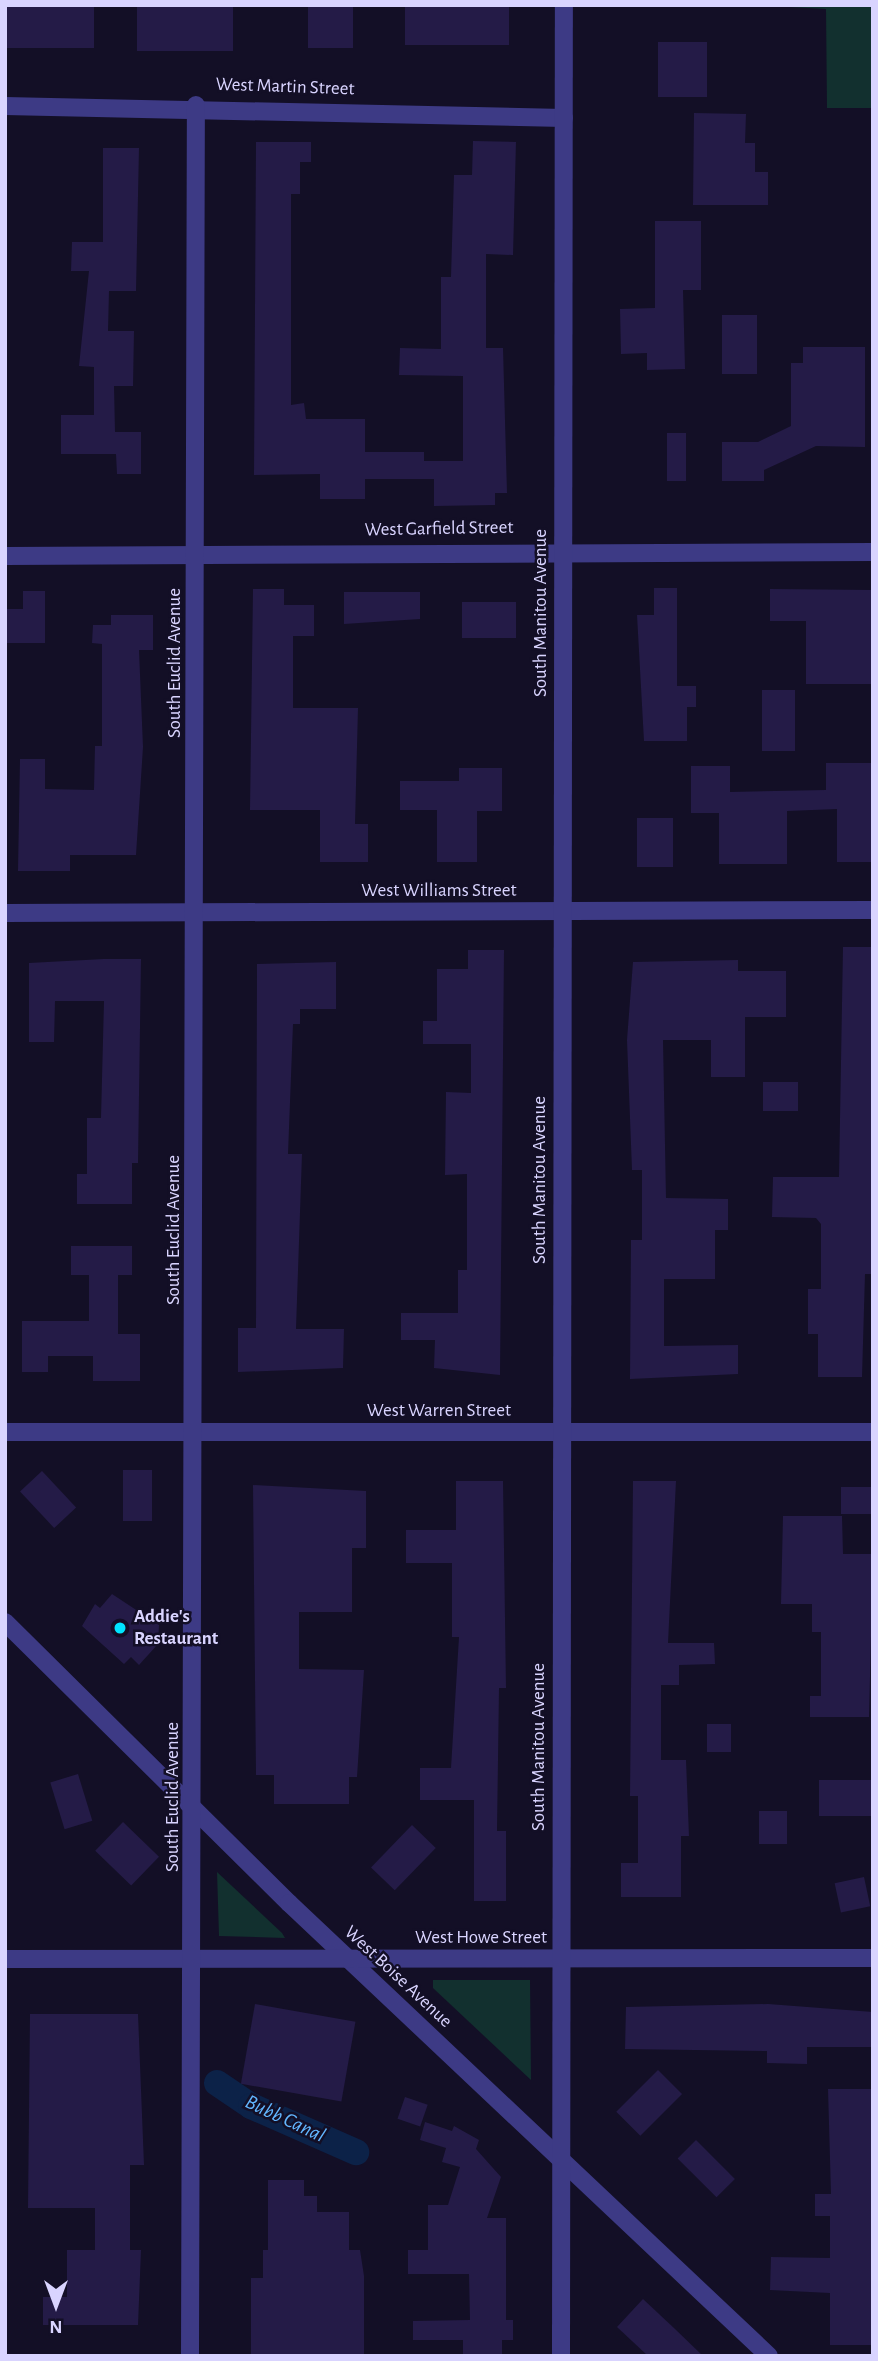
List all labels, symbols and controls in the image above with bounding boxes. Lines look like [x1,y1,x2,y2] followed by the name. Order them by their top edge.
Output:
[215,73,355,101] street label: West Martin Street
[364,516,514,542] street label: West Garfield Street
[530,529,552,697] street label: South Manitou Avenue
[164,588,186,738] street label: South Euclid Avenue
[361,880,517,902] street label: West Williams Street
[529,1096,551,1264] street label: South Manitou Avenue
[163,1155,185,1305] street label: South Euclid Avenue
[367,1400,511,1422] street label: West Warren Street
[134,1606,218,1650] place label: Addie's Restaurant
[112,1620,128,1636] marker: Addie's Restaurant
[528,1663,550,1831] street label: South Manitou Avenue
[162,1722,184,1872] street label: South Euclid Avenue
[339,1921,457,2033] street label: West Boise Avenue
[415,1927,547,1949] street label: West Howe Street
[241,2089,329,2149] water label: Bubb Canal
[21,2270,91,2340] north arrow
[49,2317,63,2336] text: N

